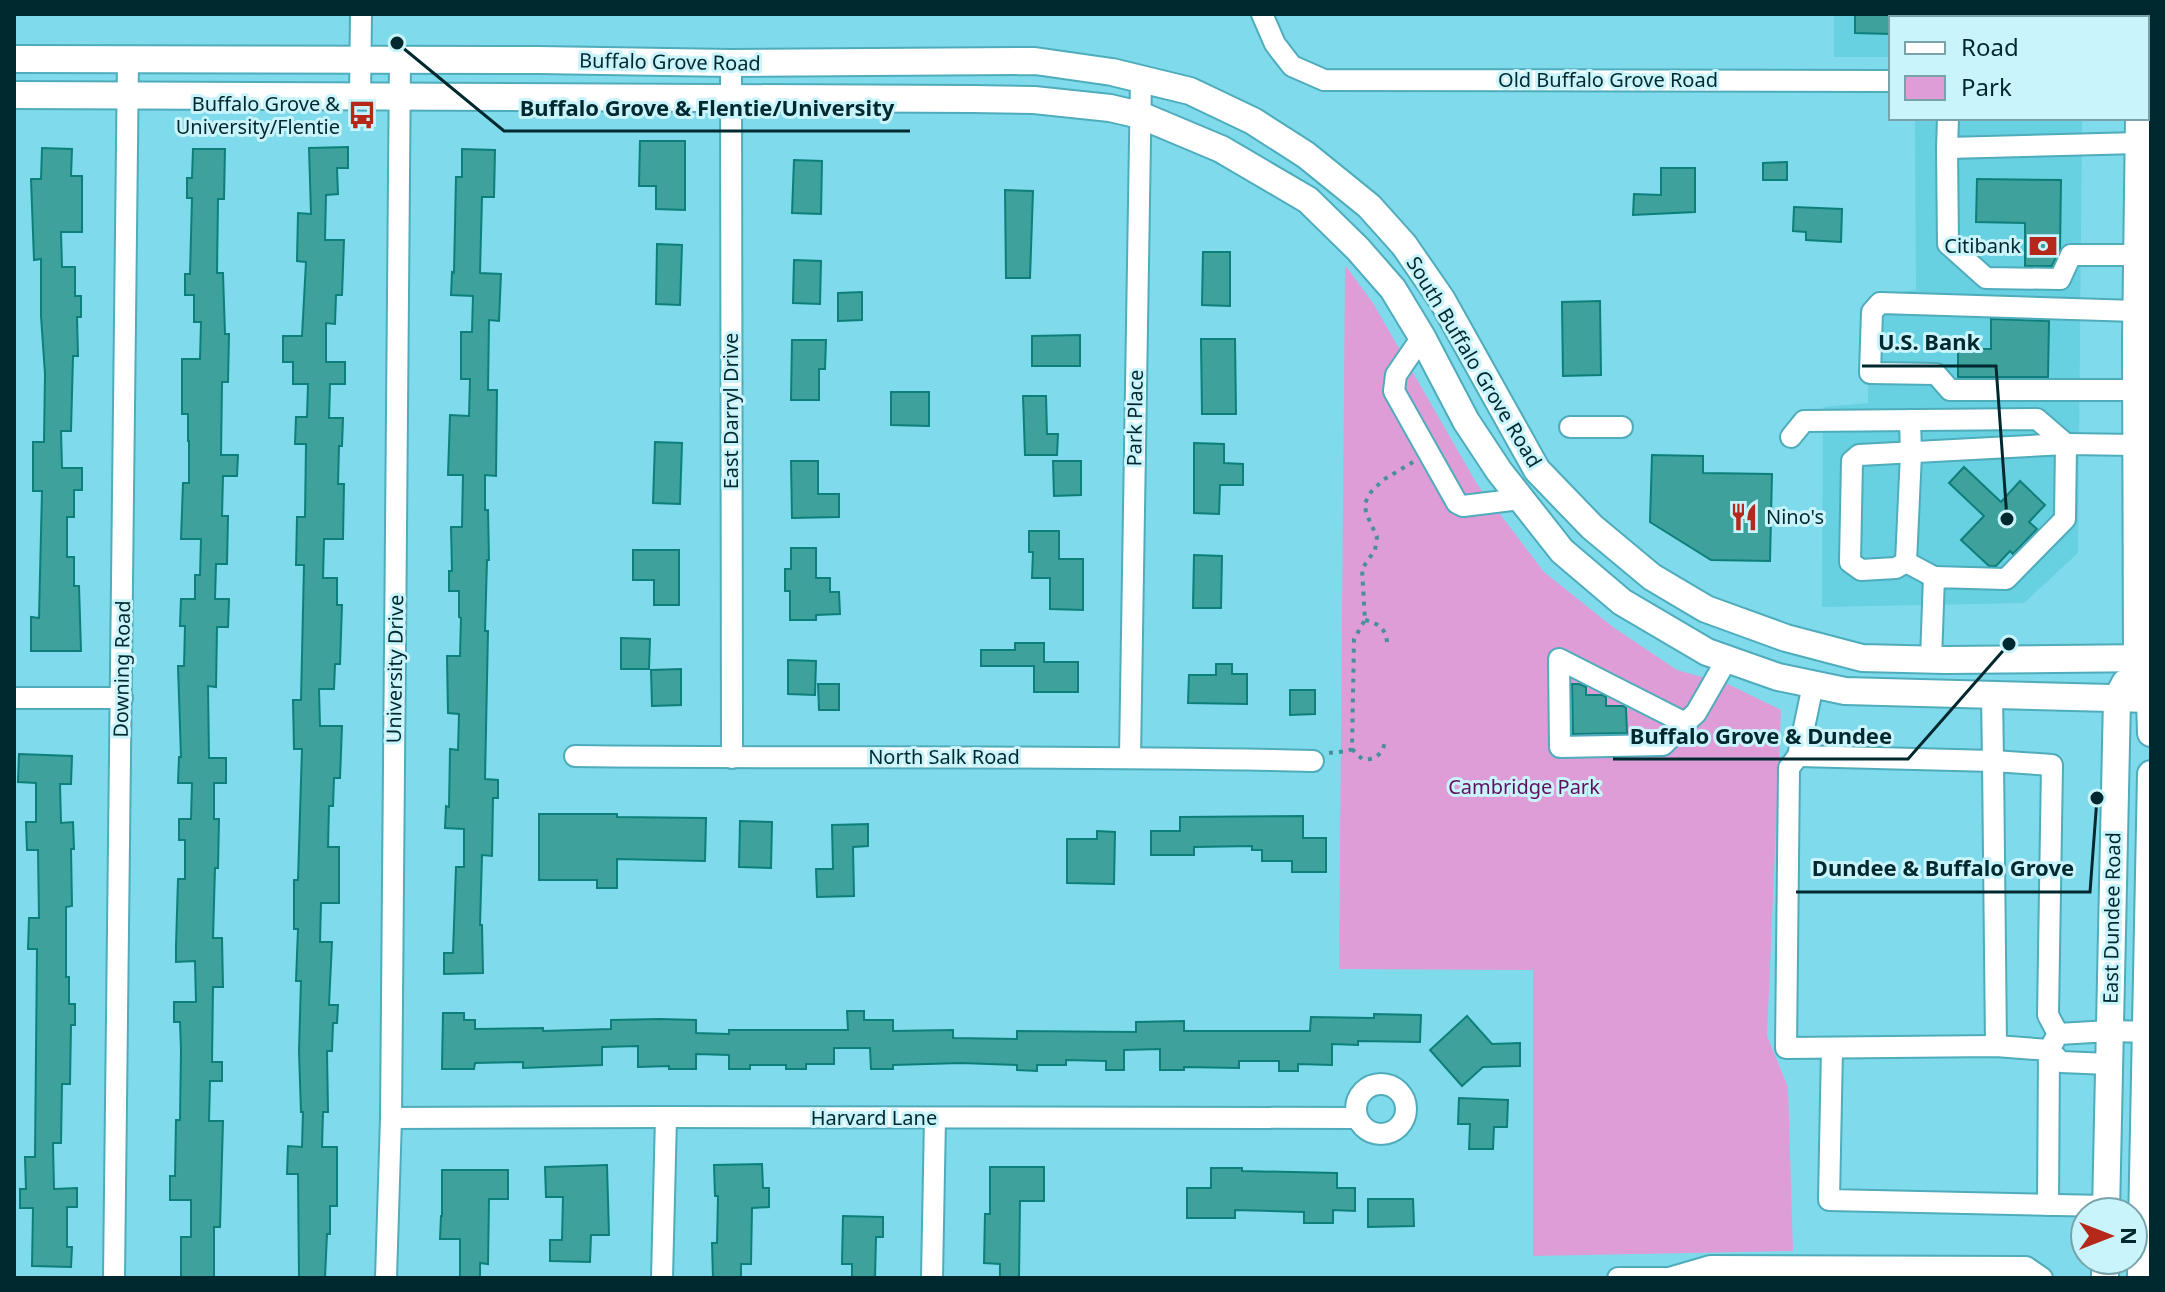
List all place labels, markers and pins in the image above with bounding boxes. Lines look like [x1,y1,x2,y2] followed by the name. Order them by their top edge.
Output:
[504,85,910,131] callout: Buffalo Grove & Flentie/University
[176,90,340,140] place label: Buffalo Grove & University/Flentie
[347,100,377,130] bus stop icon: Buffalo Grove & University/Flentie
[2028,231,2058,261] bank icon: Citibank
[1944,232,2021,259] place label: Citibank
[1862,320,1996,366] callout: U.S. Bank
[1729,502,1759,532] restaurant icon: Nino's
[1766,503,1824,530] place label: Nino's
[1613,713,1908,759] callout: Buffalo Grove & Dundee
[1796,846,2090,892] callout: Dundee & Buffalo Grove

